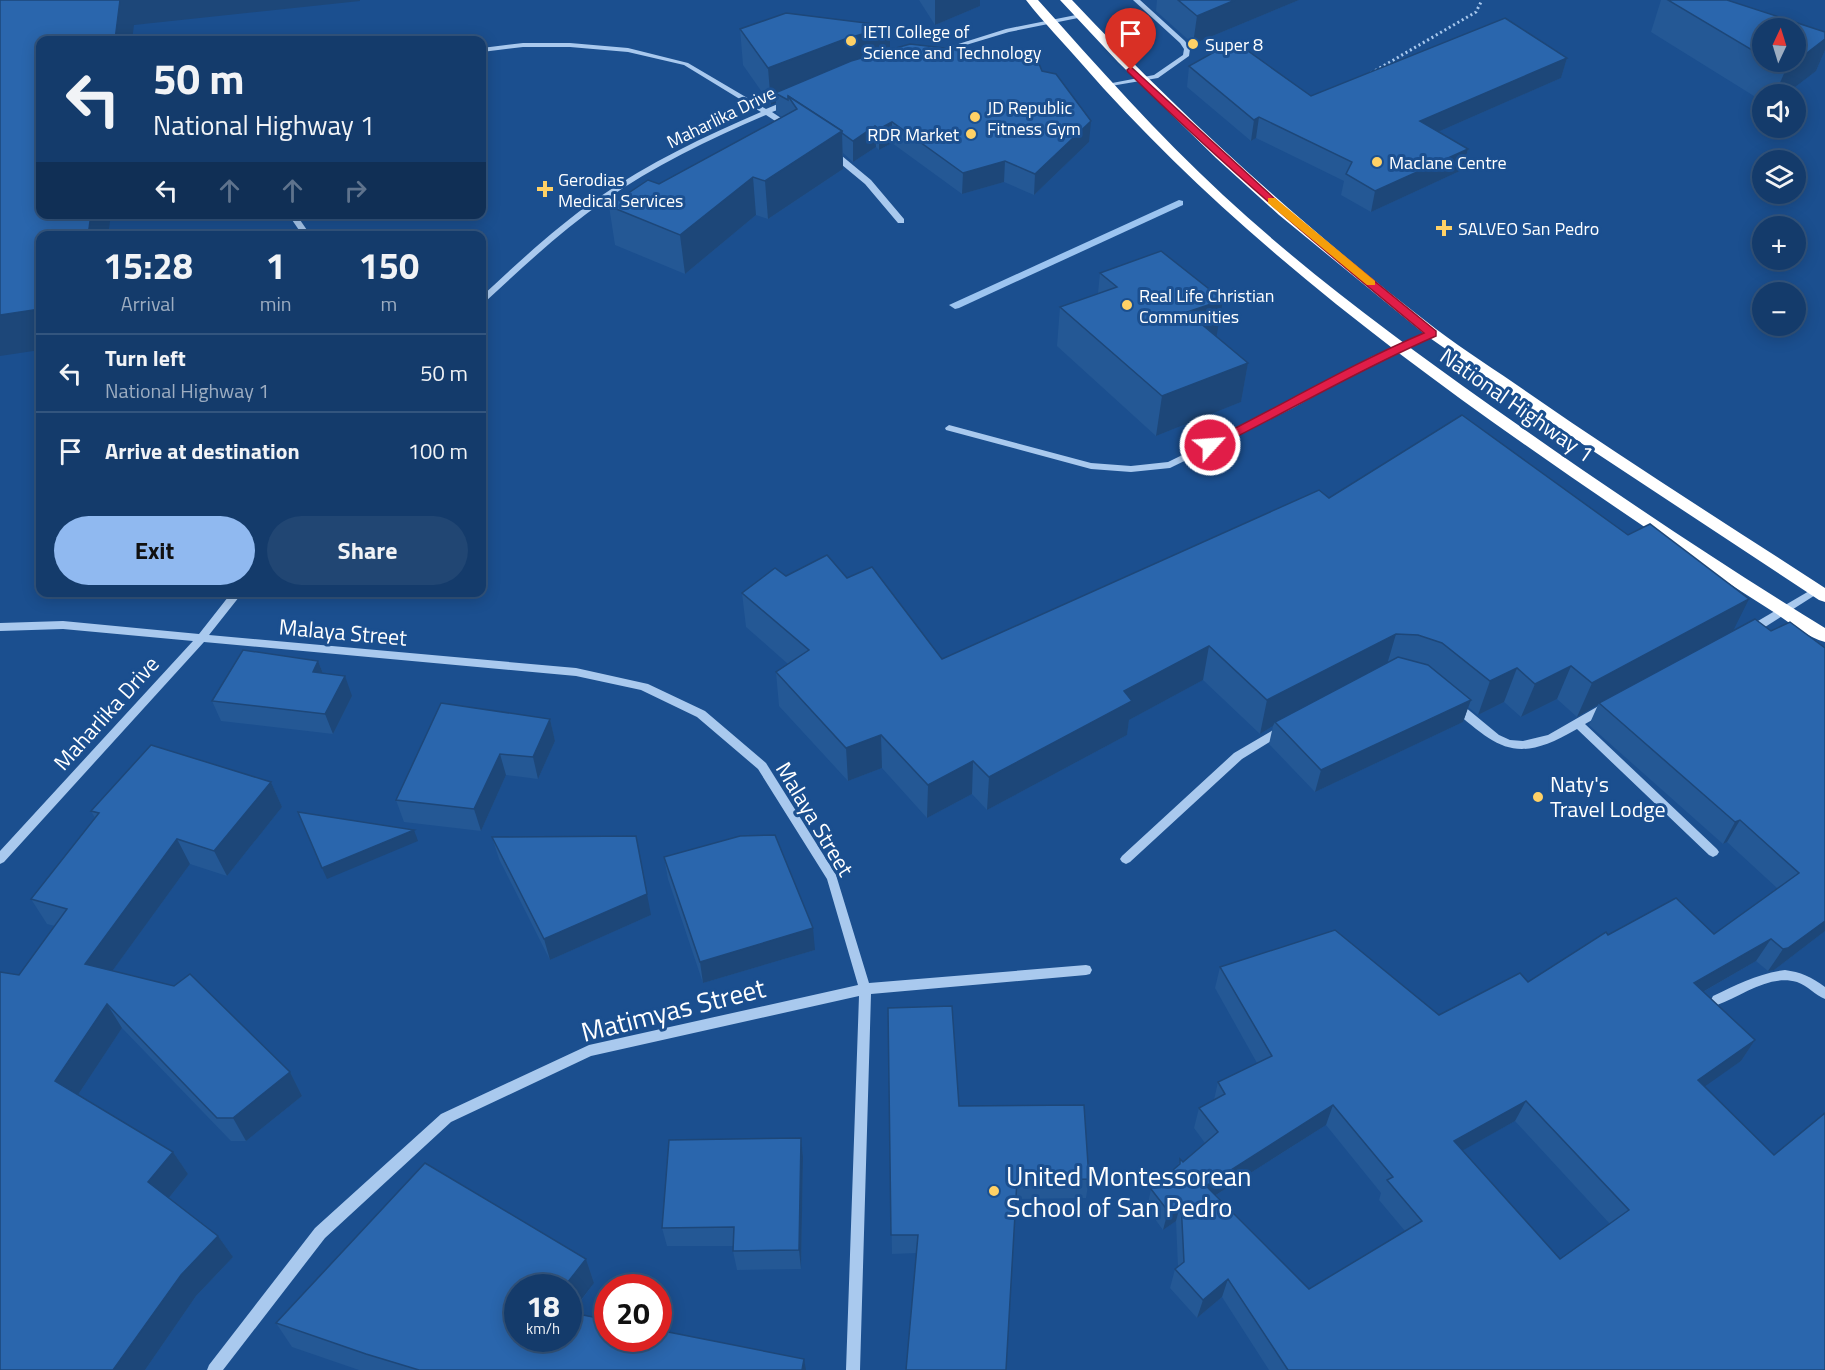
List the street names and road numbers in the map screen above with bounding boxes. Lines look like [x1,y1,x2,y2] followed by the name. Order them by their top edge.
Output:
[662,79,780,155] street label: Maharlika Drive
[1433,339,1601,471] street label: National Highway 1
[278,609,409,655] street label: Malaya Street
[45,648,167,778] street label: Maharlika Drive
[767,755,863,883] street label: Malaya Street
[577,966,770,1052] street label: Matimyas Street

